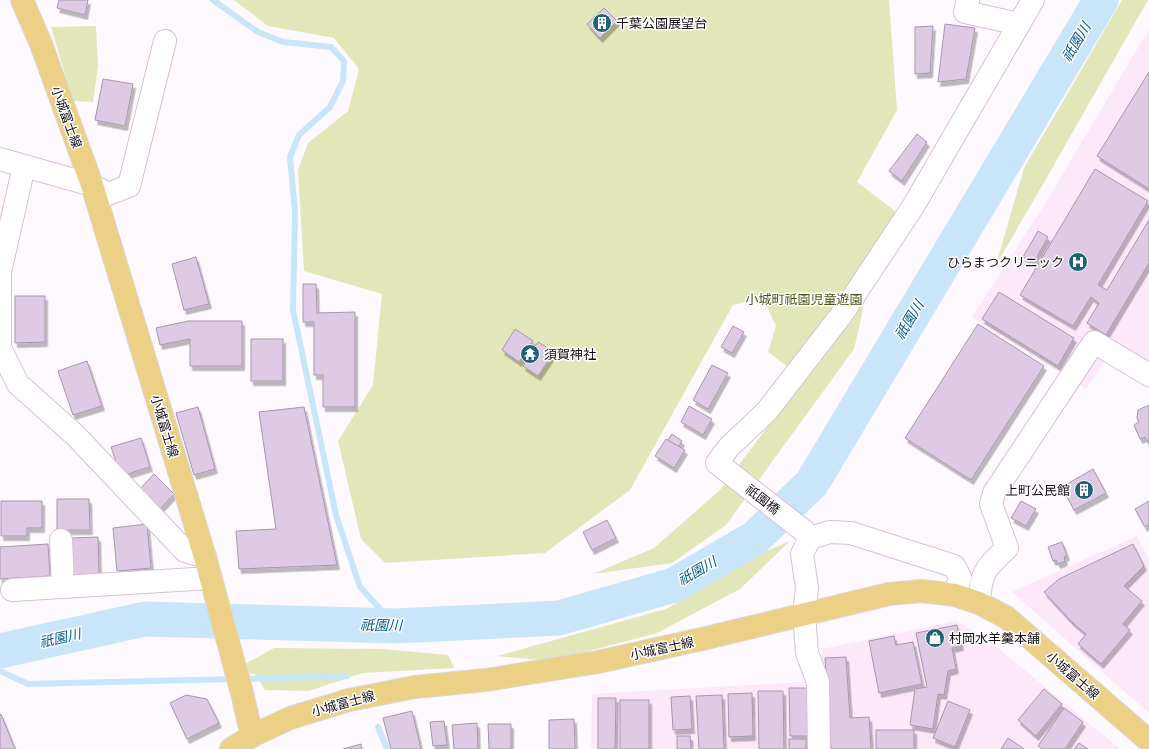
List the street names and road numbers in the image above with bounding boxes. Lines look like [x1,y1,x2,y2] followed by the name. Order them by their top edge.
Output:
[48,84,85,150] street label: 小城富士線
[148,393,181,459] street label: 小城富士線
[743,481,783,517] street label: 祇園橋
[629,634,695,663] street label: 小城富士線
[1043,648,1102,702] street label: 小城富士線
[310,688,376,719] street label: 小城富士線

